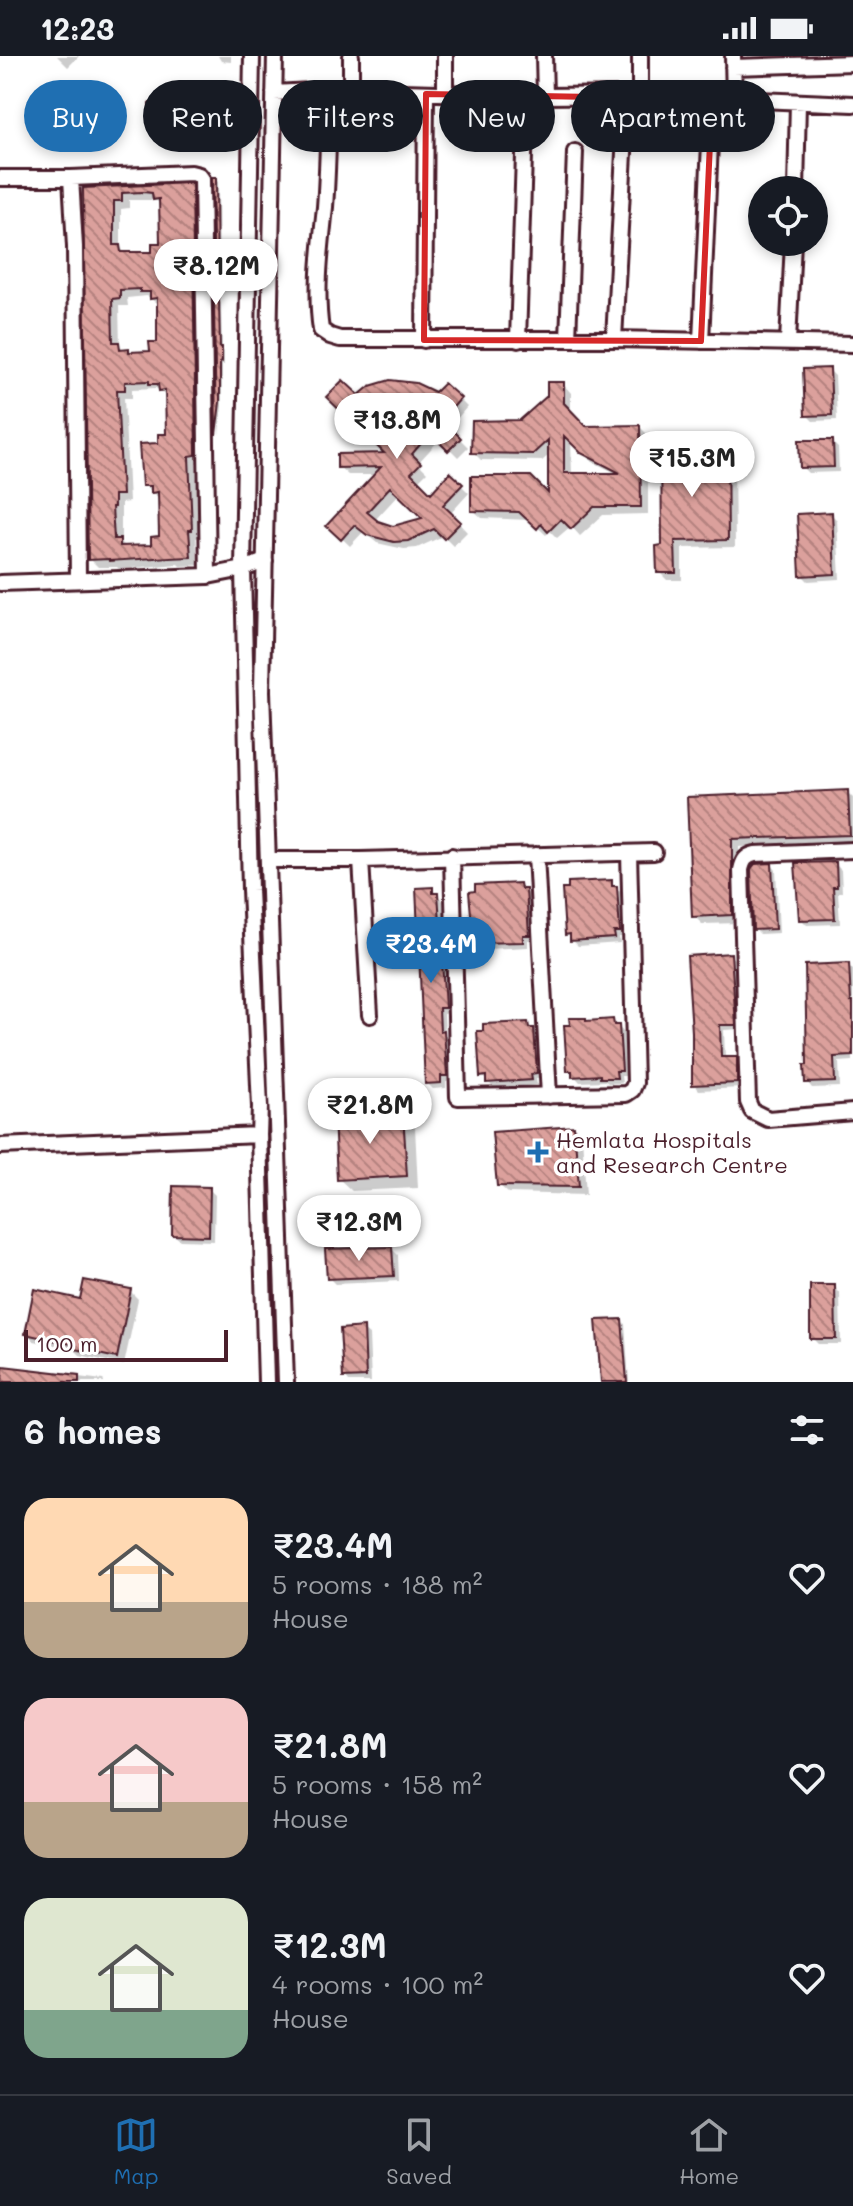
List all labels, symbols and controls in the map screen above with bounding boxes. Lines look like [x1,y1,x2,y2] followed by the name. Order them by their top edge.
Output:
[40,8,114,48] text: 12:23
[24,80,127,152] chip: Buy
[143,80,262,152] chip: Rent
[278,80,423,152] chip: Filters
[439,80,555,152] chip: New
[571,80,775,152] chip: Apartment
[748,176,828,256] map controls
[748,176,828,256] button: locate
[151,239,281,307] pin: ₹8.12M
[172,248,260,282] text: ₹8.12M
[332,393,462,461] pin: ₹13.8M
[352,402,442,436] text: ₹13.8M
[627,431,757,499] pin: ₹15.3M
[648,440,736,474] text: ₹15.3M
[366,917,496,985] pin: ₹23.4M
[385,926,477,960] text: ₹23.4M
[305,1078,435,1146] pin: ₹21.8M
[326,1087,414,1121] text: ₹21.8M
[556,1125,788,1179] place label: Hemlata Hospitals and Research Centre
[527,1141,549,1163] marker: Hemlata Hospitals and Research Centre
[294,1195,424,1263] pin: ₹12.3M
[315,1204,403,1238] text: ₹12.3M
[24,1326,228,1362] scale bar
[36,1329,98,1358] text: 100 m
[24,1408,162,1453] text: 6 homes
[785,1408,829,1452] icon: filters
[272,1522,393,1567] text: ₹23.4M
[88,1530,184,1626] icon: home
[785,1556,829,1600] icon: heart
[272,1567,483,1601] text: 5 rooms · 188 m²
[272,1601,349,1635] text: House
[272,1722,388,1767] text: ₹21.8M
[88,1730,184,1826] icon: home
[785,1756,829,1800] icon: heart
[272,1767,482,1801] text: 5 rooms · 158 m²
[272,1801,349,1835] text: House
[272,1922,387,1967] text: ₹12.3M
[88,1930,184,2026] icon: home
[785,1956,829,2000] icon: heart
[272,1967,483,2001] text: 4 rooms · 100 m²
[272,2001,349,2035] text: House
[114,2113,159,2190] tab: Map
[386,2113,452,2190] tab: Saved
[679,2113,739,2190] tab: Home

